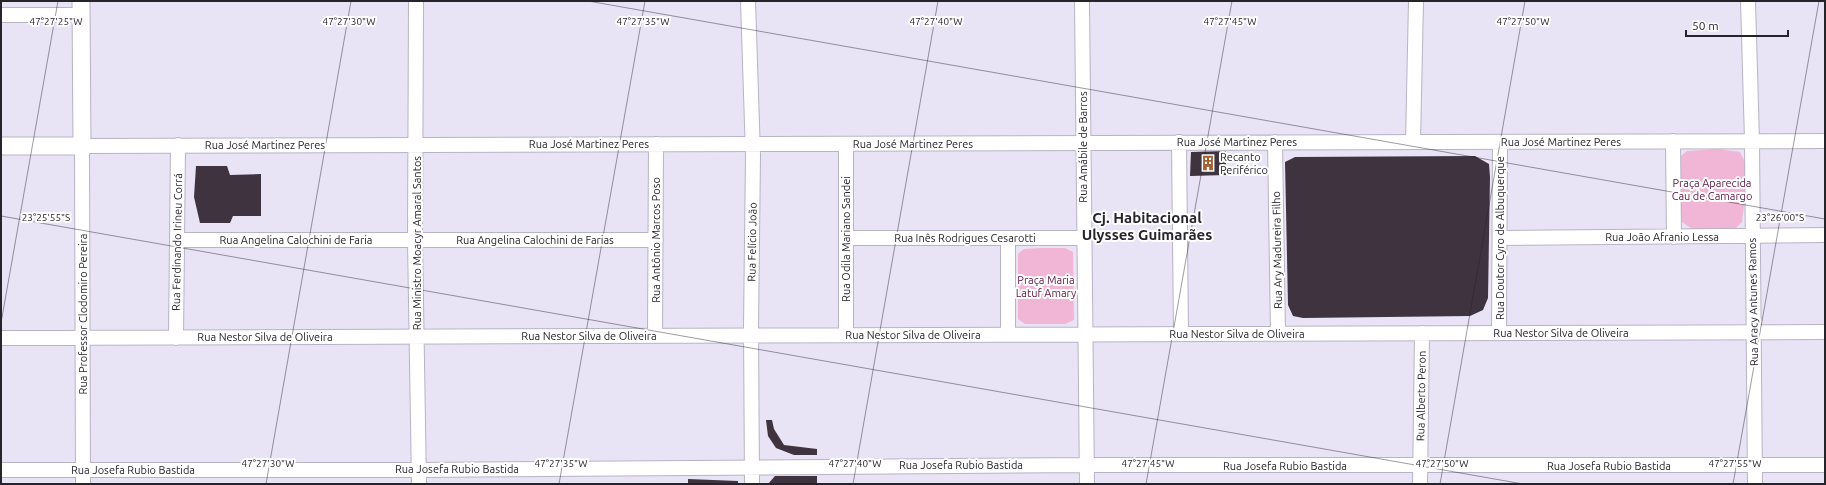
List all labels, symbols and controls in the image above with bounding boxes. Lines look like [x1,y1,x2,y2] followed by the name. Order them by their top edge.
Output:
[1686,12,1788,38] scale bar
[30,16,82,27] text: 47°27'25"W
[323,16,375,27] text: 47°27'30"W
[617,16,669,27] text: 47°27'35"W
[910,16,962,27] text: 47°27'40"W
[1204,16,1256,27] text: 47°27'45"W
[1497,16,1549,27] text: 47°27'50"W
[1692,19,1719,32] text: 50 m
[1077,91,1089,203] street label: Rua Amábile de Barros
[1177,136,1297,148] street label: Rua José Martinez Peres
[1501,136,1621,148] street label: Rua José Martinez Peres
[529,138,649,150] street label: Rua José Martinez Peres
[853,138,973,150] street label: Rua José Martinez Peres
[205,139,325,151] street label: Rua José Martinez Peres
[1220,151,1268,176] place label: Recanto Periférico
[1199,154,1217,172] building icon: Recanto Periférico
[411,156,423,330] street label: Rua Ministro Moacyr Amaral Santos
[1494,156,1506,320] street label: Rua Doutor Cyro de Albuquerque
[170,173,184,311] street label: Rua Ferdinando Irineu Corrá
[840,176,852,302] street label: Rua Odila Mariano Sandei
[650,177,662,303] street label: Rua Antônio Marcos Poso
[1672,177,1752,202] park label: Praça Aparecida Cau de Camargo
[1270,191,1284,309] street label: Rua Ary Madureira Filho
[745,202,759,282] street label: Rua Felício João
[1082,209,1212,243] district label: Cj. Habitacional Ulysses Guimarães
[22,212,70,223] text: 23°25'55"S
[1756,212,1804,223] text: 23°26'00"S
[1605,231,1719,243] street label: Rua João Afranio Lessa
[894,232,1036,244] street label: Rua Inês Rodrigues Cesarotti
[77,234,89,394] street label: Rua Professor Clodomiro Pereira
[220,234,372,246] street label: Rua Angelina Calochini de Faria
[456,234,614,246] street label: Rua Angelina Calochini de Farias
[1746,238,1760,366] street label: Rua Aracy Antunes Ramos
[1016,274,1077,299] park label: Praça Maria Latuf Amary
[1493,327,1629,339] street label: Rua Nestor Silva de Oliveira
[1169,328,1305,340] street label: Rua Nestor Silva de Oliveira
[845,329,981,341] street label: Rua Nestor Silva de Oliveira
[521,330,657,342] street label: Rua Nestor Silva de Oliveira
[197,331,333,343] street label: Rua Nestor Silva de Oliveira
[1414,351,1428,441] street label: Rua Alberto Peron
[242,458,294,469] text: 47°27'30"W
[535,458,587,469] text: 47°27'35"W
[829,458,881,469] text: 47°27'40"W
[1122,458,1174,469] text: 47°27'45"W
[1416,458,1468,469] text: 47°27'50"W
[1709,458,1761,469] text: 47°27'55"W
[899,459,1023,471] street label: Rua Josefa Rubio Bastida
[1223,460,1347,472] street label: Rua Josefa Rubio Bastida
[1547,460,1671,472] street label: Rua Josefa Rubio Bastida
[395,463,519,475] street label: Rua Josefa Rubio Bastida
[71,464,195,476] street label: Rua Josefa Rubio Bastida

